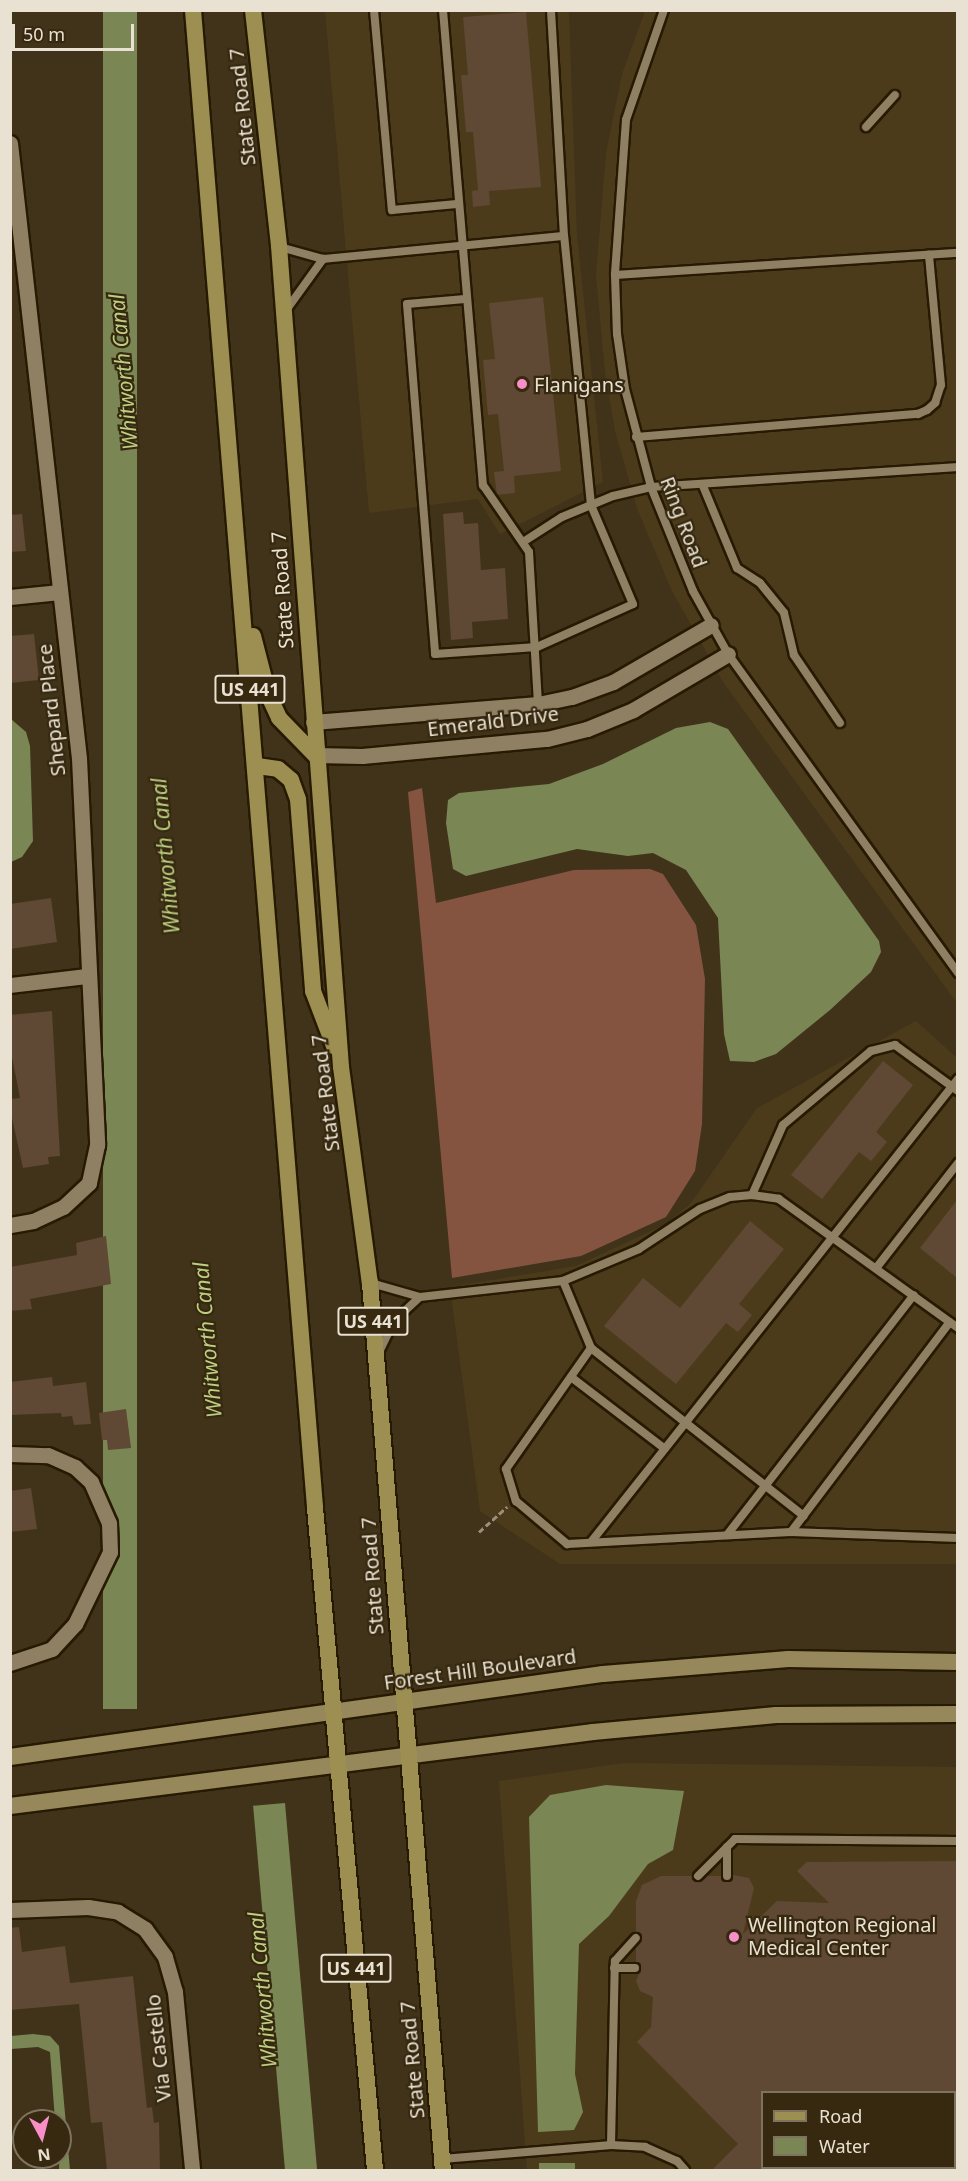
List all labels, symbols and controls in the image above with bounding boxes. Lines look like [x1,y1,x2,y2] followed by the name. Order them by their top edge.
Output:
[15,12,136,50] scale bar
[23,22,65,46] text: 50 m
[224,47,260,167] street label: State Road 7
[104,293,142,451] water label: Whitworth Canal
[534,372,624,396] place label: Flanigans
[515,377,529,391] marker: Flanigans
[656,473,712,571] street label: Ring Road
[266,530,298,650] street label: State Road 7
[32,643,70,777] street label: Shepard Place
[214,674,286,704] road number: US 441
[426,701,560,741] street label: Emerald Drive
[146,777,184,935] water label: Whitworth Canal
[306,1033,344,1153] street label: State Road 7
[188,1261,226,1419] water label: Whitworth Canal
[337,1306,409,1336] road number: US 441
[356,1516,388,1636] street label: State Road 7
[382,1644,578,1694] street label: Forest Hill Boulevard
[243,1911,281,2069] water label: Whitworth Canal
[748,1913,937,1960] place label: Wellington Regional Medical Center
[725,1928,743,1946] marker: Wellington Regional Medical Center
[320,1953,392,1983] road number: US 441
[140,1993,176,2103] street label: Via Castello
[395,2000,429,2120] street label: State Road 7
[761,2091,956,2169] legend
[819,2104,862,2128] text: Road
[12,2109,72,2169] north arrow
[819,2134,870,2158] text: Water
[36,2143,52,2167] text: N

